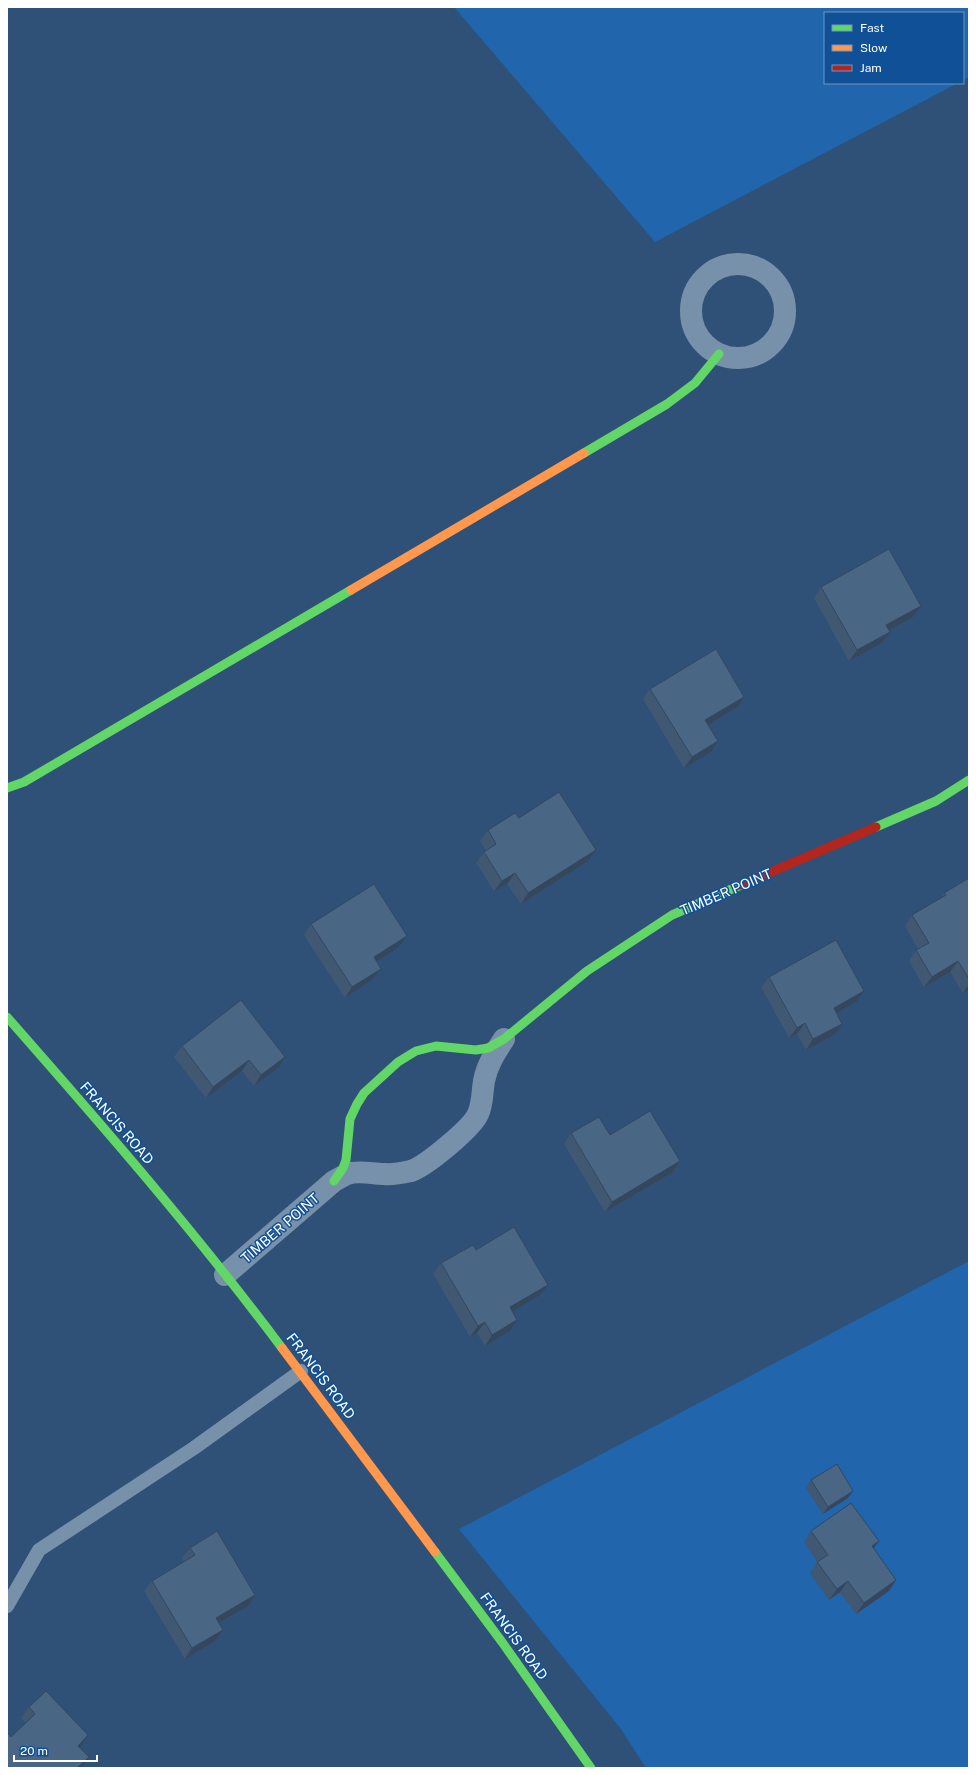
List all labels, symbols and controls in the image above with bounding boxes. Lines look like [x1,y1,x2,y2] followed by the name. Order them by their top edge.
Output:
[824,12,964,84] legend
[860,21,885,35] text: Fast
[860,41,888,55] text: Slow
[860,61,882,75] text: Jam
[678,866,774,918] street label: TIMBER POINT
[77,1079,157,1167] street label: FRANCIS ROAD
[238,1190,322,1266] street label: TIMBER POINT
[283,1330,359,1422] street label: FRANCIS ROAD
[477,1589,551,1683] street label: FRANCIS ROAD
[14,1737,97,1763] scale bar
[20,1744,48,1758] text: 20 m

